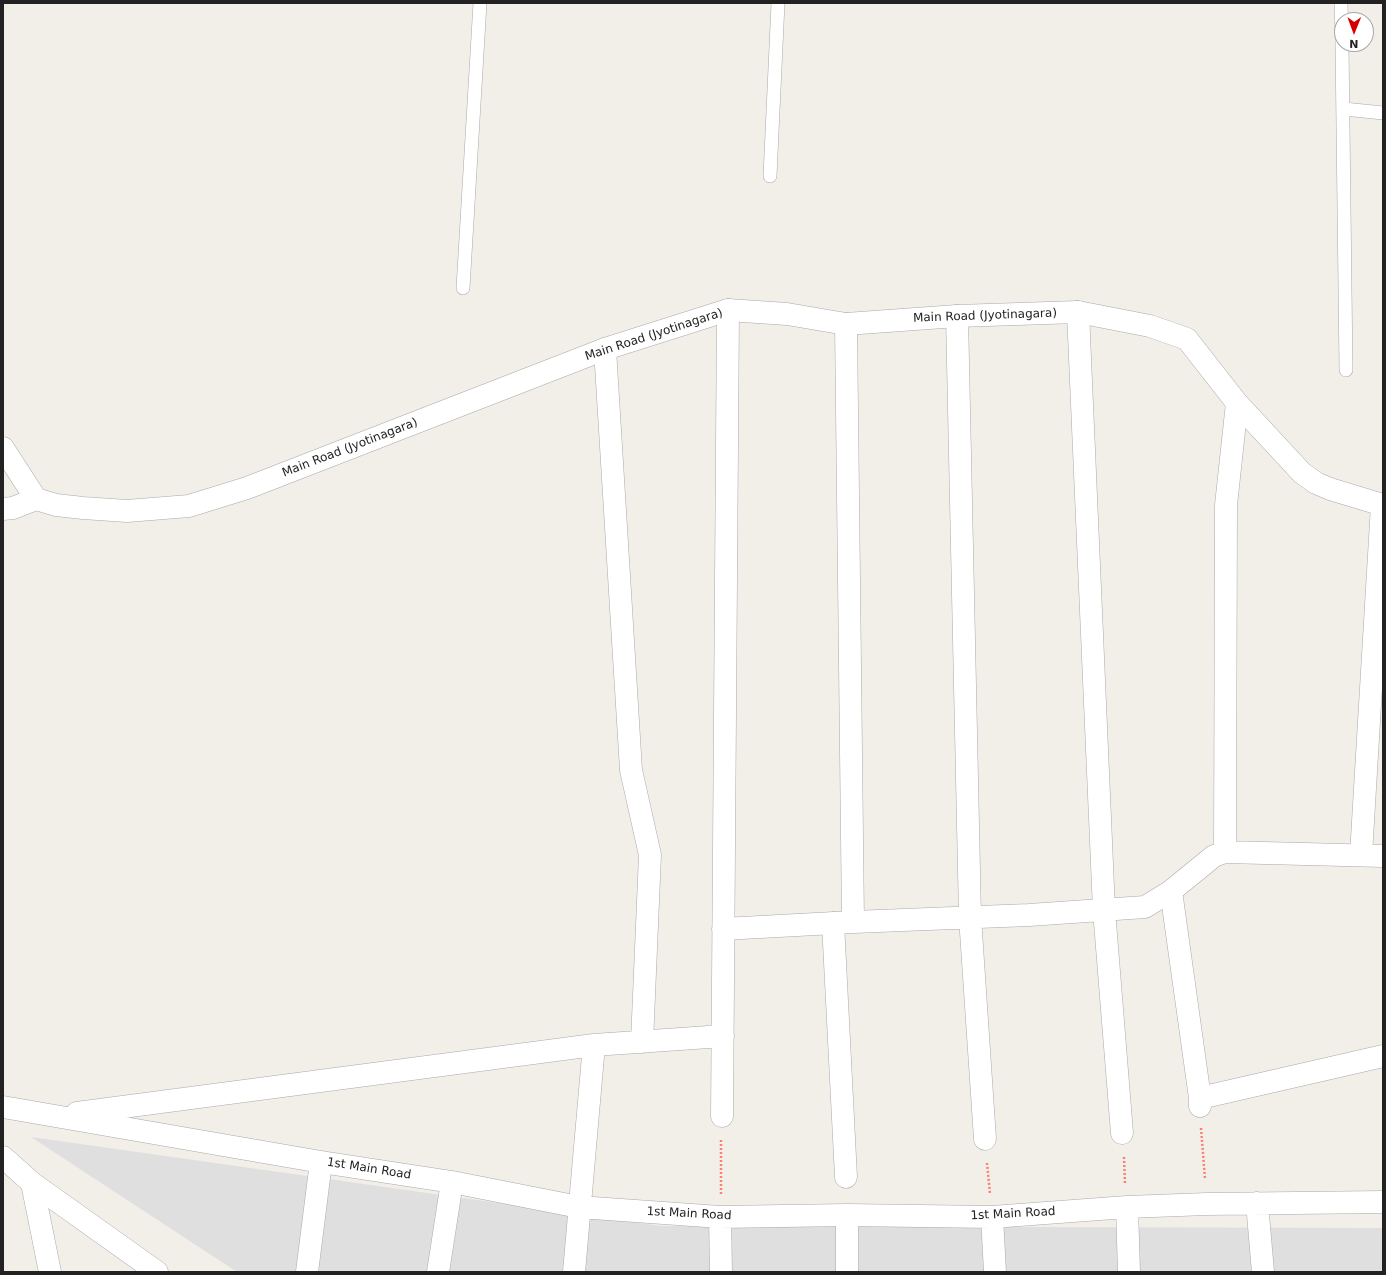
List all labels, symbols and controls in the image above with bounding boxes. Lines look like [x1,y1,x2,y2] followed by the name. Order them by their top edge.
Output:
[1334,12,1374,52] north arrow
[1349,37,1359,50] text: N
[583,306,725,364] street label: Main Road (Jyotinagara)
[913,306,1057,326] street label: Main Road (Jyotinagara)
[280,415,420,481] street label: Main Road (Jyotinagara)
[326,1155,412,1183] street label: 1st Main Road
[646,1205,732,1223] street label: 1st Main Road
[970,1205,1056,1223] street label: 1st Main Road

